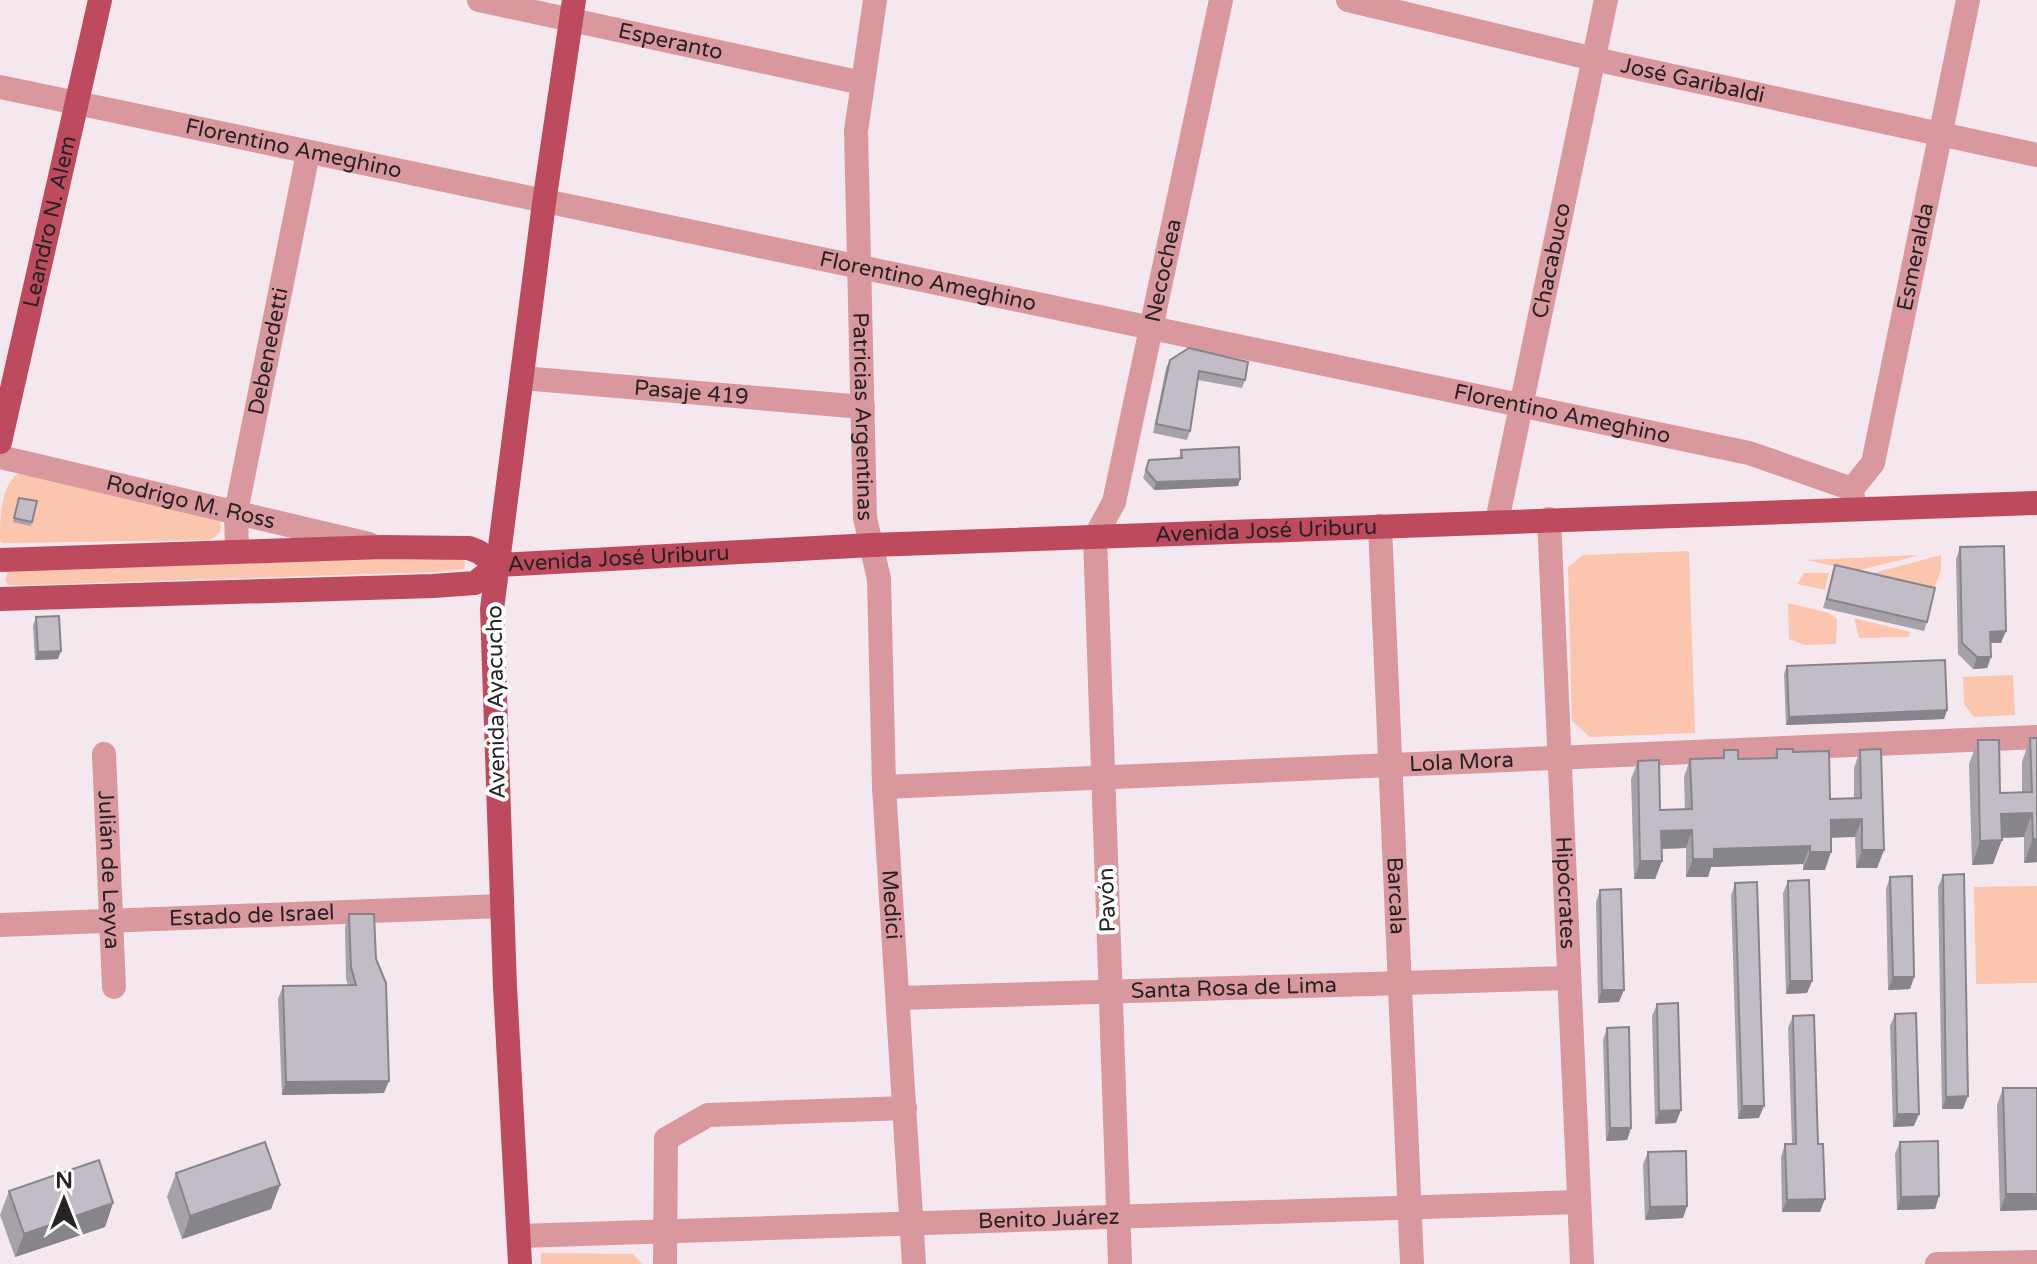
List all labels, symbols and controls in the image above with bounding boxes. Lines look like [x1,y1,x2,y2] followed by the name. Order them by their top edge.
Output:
[616,18,725,65] street label: Esperanto
[1618,52,1767,109] street label: José Garibaldi
[183,113,404,184] street label: Florentino Ameghino
[18,133,82,310] street label: Leandro N. Alem
[1527,200,1576,321] street label: Chacabuco
[1892,201,1939,313] street label: Esmeralda
[1140,216,1187,324] street label: Necochea
[817,246,1039,317] street label: Florentino Ameghino
[243,285,294,417] street label: Debenedetti
[847,312,878,521] street label: Patricias Argentinas
[633,375,750,410] street label: Pasaje 419
[1451,379,1673,449] street label: Florentino Ameghino
[104,469,278,534] street label: Rodrigo M. Ross
[1154,514,1378,548] street label: Avenida José Uriburu
[507,540,730,577] street label: Avenida José Uriburu
[481,605,511,799] street label: Avenida Ayacucho
[1409,747,1514,777] street label: Lola Mora
[93,790,125,950] street label: Julián de Leyva
[1550,836,1581,950] street label: Hipócrates
[1381,856,1411,935] street label: Barcala
[1093,867,1121,933] street label: Pavón
[876,869,907,940] street label: Medici
[169,899,335,932] street label: Estado de Israel
[1130,972,1337,1004] street label: Santa Rosa de Lima
[24,1160,104,1240] north arrow
[55,1168,73,1194] text: N
[978,1204,1120,1234] street label: Benito Juárez

